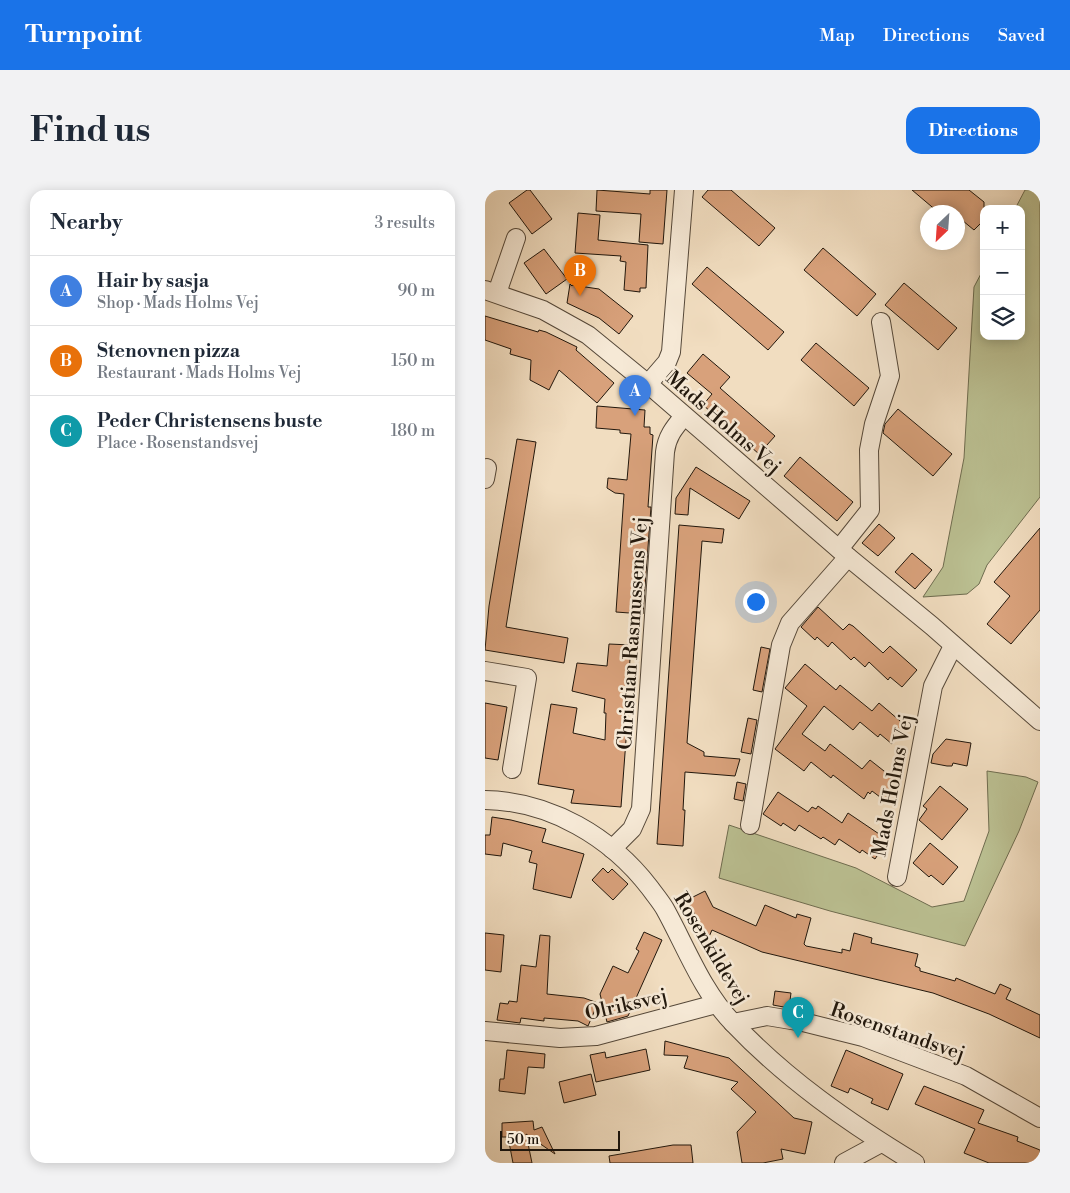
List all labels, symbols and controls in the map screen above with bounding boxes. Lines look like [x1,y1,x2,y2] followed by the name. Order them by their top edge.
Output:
[25,20,142,50] text: Turnpoint
[819,24,855,47] text: Map
[883,24,970,47] text: Directions
[998,24,1045,47] text: Saved
[906,107,1040,154] button: Directions
[30,109,150,152] text: Find us
[920,205,965,250] north arrow
[980,205,1025,340] map controls
[980,205,1025,250] button: +
[50,210,123,236] text: Nearby
[374,213,435,233] text: 3 results
[980,250,1025,295] button: −
[564,255,596,296] pin: B
[97,269,209,293] text: Hair by sasja
[60,281,72,301] text: A
[397,281,435,301] text: 90 m
[97,293,259,313] text: Shop · Mads Holms Vej
[980,295,1025,340] button: layers
[97,339,240,363] text: Stenovnen pizza
[60,351,72,371] text: B
[391,351,435,371] text: 150 m
[97,363,302,383] text: Restaurant · Mads Holms Vej
[660,366,786,480] street label: Mads Holms Vej
[619,375,651,416] pin: A
[97,409,323,433] text: Peder Christensens buste
[60,421,72,441] text: C
[391,421,435,441] text: 180 m
[97,433,259,453] text: Place · Rosenstandsvej
[613,516,654,751] street label: Christian Rasmussens Vej
[743,589,769,615] your location
[867,712,920,859] street label: Mads Holms Vej
[667,888,754,1009] street label: Rosenkildevej
[583,984,670,1027] street label: Olriksvej
[782,997,814,1038] pin: C
[827,998,968,1067] street label: Rosenstandsvej
[500,1128,620,1151] scale bar
[507,1131,539,1149] text: 50 m

